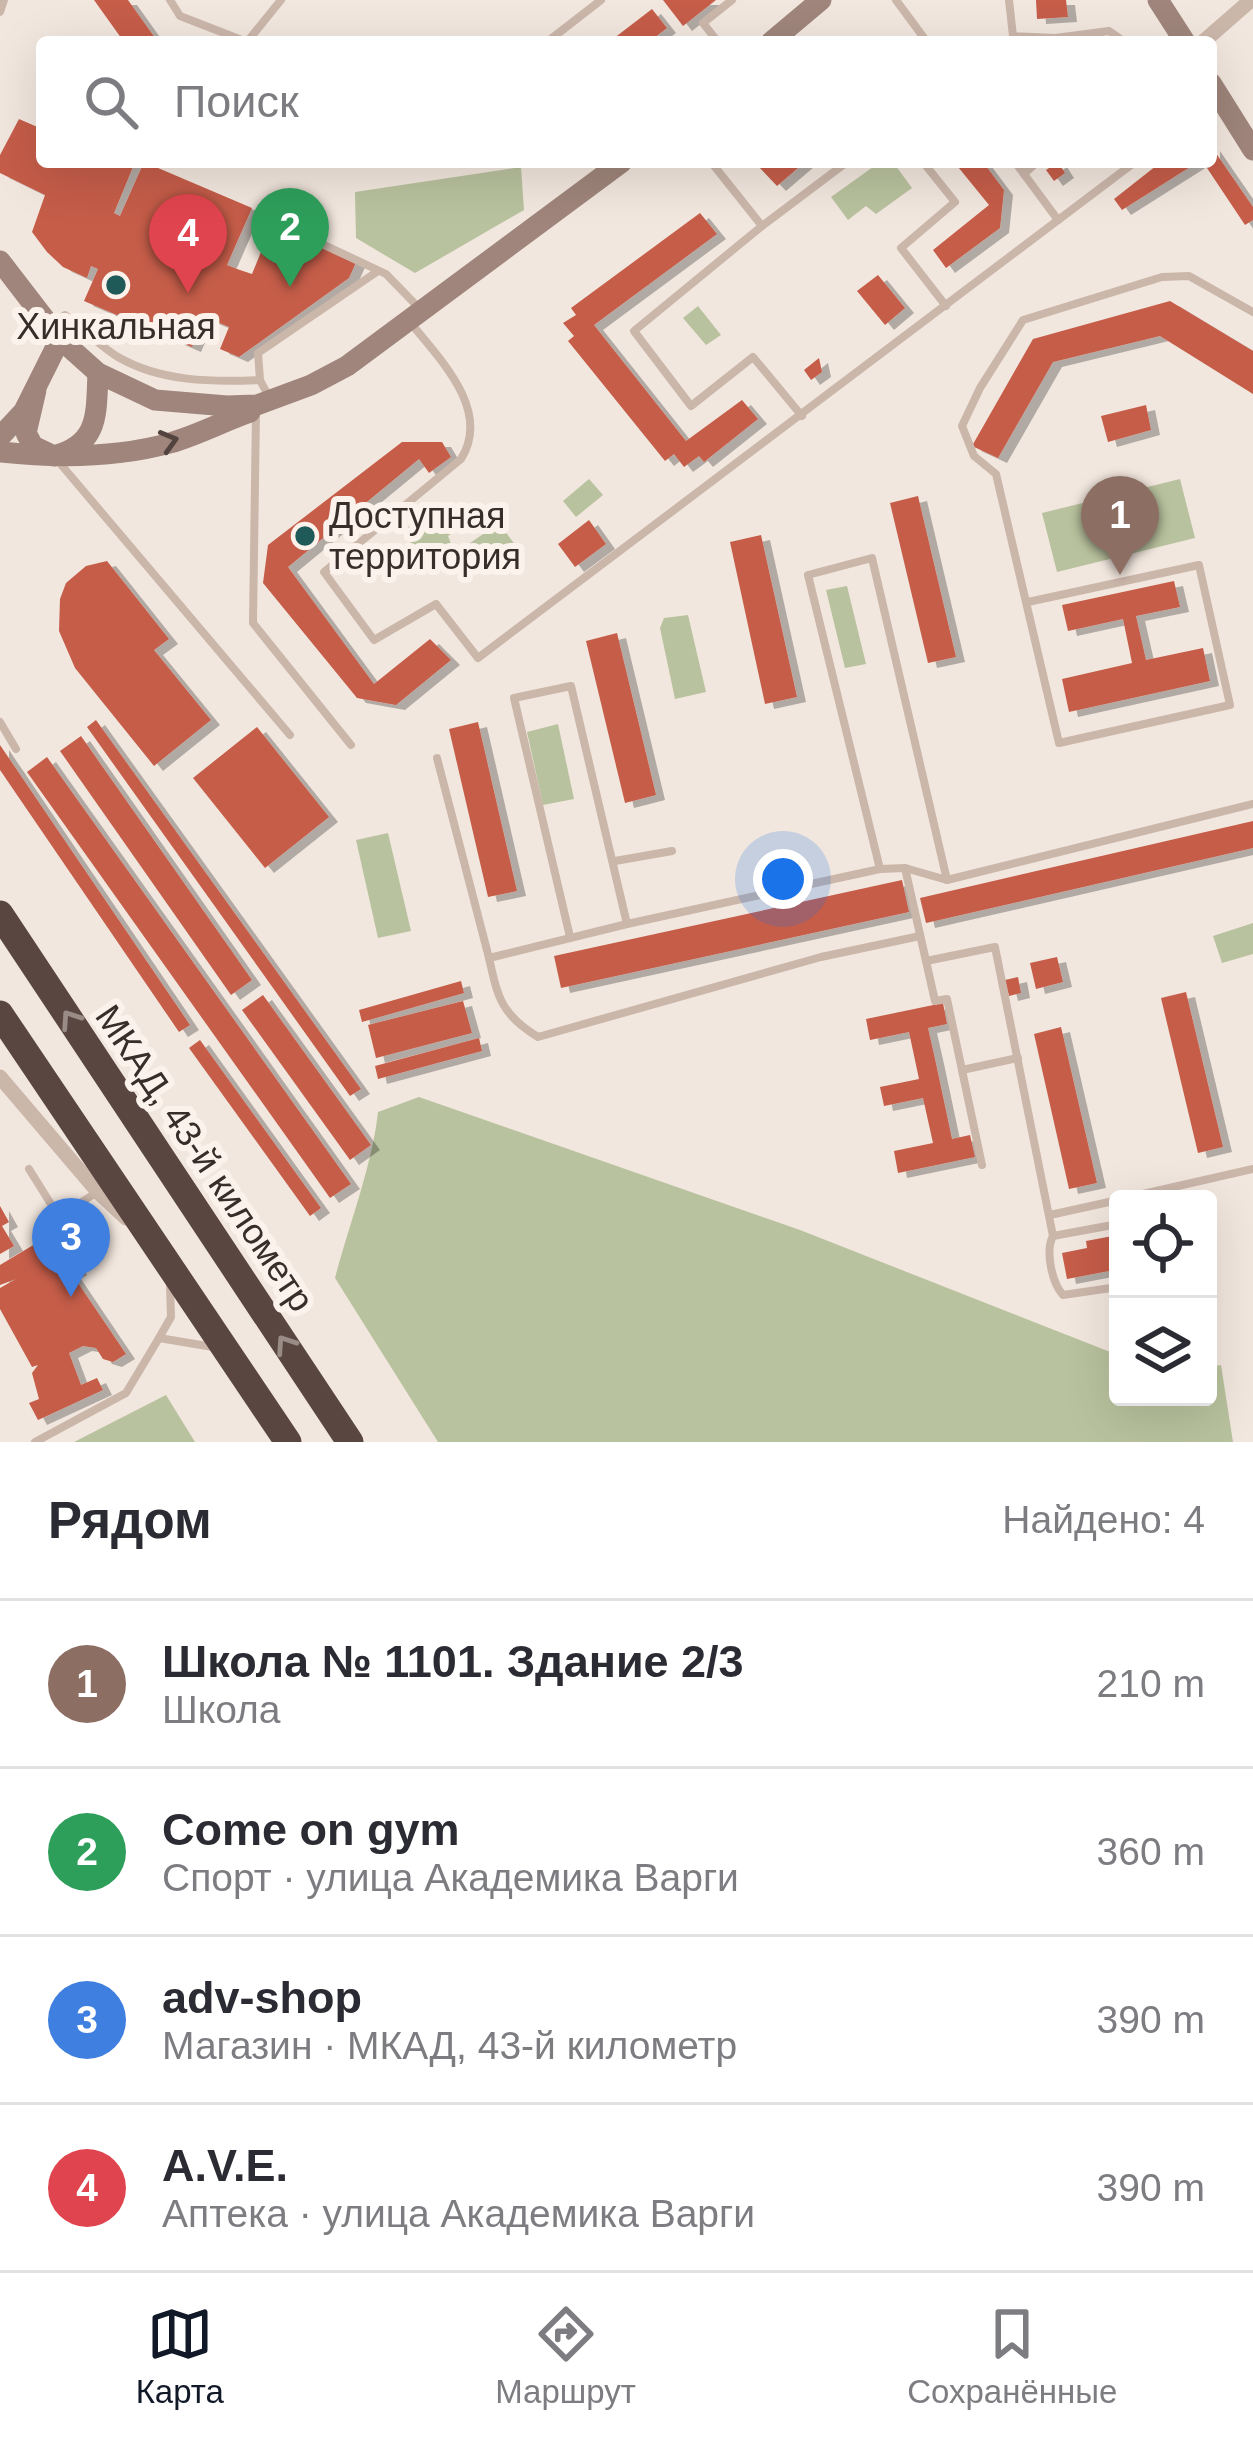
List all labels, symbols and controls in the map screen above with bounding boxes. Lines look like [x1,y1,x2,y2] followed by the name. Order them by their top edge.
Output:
[36,36,1217,168] search box
[78,69,144,135] icon: search
[174,76,299,127] text: Поиск
[251,188,329,287] pin: 2
[149,194,227,293] pin: 4
[103,272,129,298] marker: Хинкальная
[16,306,216,347] place label: Хинкальная
[158,431,179,456] one-way arrow
[1081,476,1159,575] pin: 1
[329,495,521,577] place label: Доступная территория
[292,523,318,549] marker: Доступная территория
[753,849,813,909] your location
[87,997,323,1319] street label: МКАД, 43-й километр
[62,1011,84,1033] one-way arrow
[1109,1190,1217,1406] map controls
[1109,1190,1217,1298] button: locate
[32,1198,110,1297] pin: 3
[1109,1298,1217,1406] button: layers
[277,1336,299,1358] one-way arrow
[48,1492,212,1549] text: Рядом
[1002,1498,1205,1541] text: Найдено: 4
[162,1636,744,1687] text: Школа № 1101. Здание 2/3
[76,1662,98,1705] text: 1
[1097,1662,1205,1705] text: 210 m
[162,1688,281,1731] text: Школа
[162,1804,460,1855] text: Come on gym
[76,1830,98,1873] text: 2
[1097,1830,1205,1873] text: 360 m
[162,1856,739,1899] text: Спорт · улица Академика Варги
[162,1972,362,2023] text: adv-shop
[76,1998,98,2041] text: 3
[1097,1998,1205,2041] text: 390 m
[162,2024,737,2067] text: Магазин · МКАД, 43-й километр
[162,2140,288,2191] text: A.V.E.
[76,2166,98,2209] text: 4
[1097,2166,1205,2209] text: 390 m
[162,2192,755,2235] text: Аптека · улица Академика Варги
[136,2301,224,2411] tab: Карта
[495,2301,636,2411] tab: Маршрут
[907,2301,1117,2411] tab: Сохранённые

